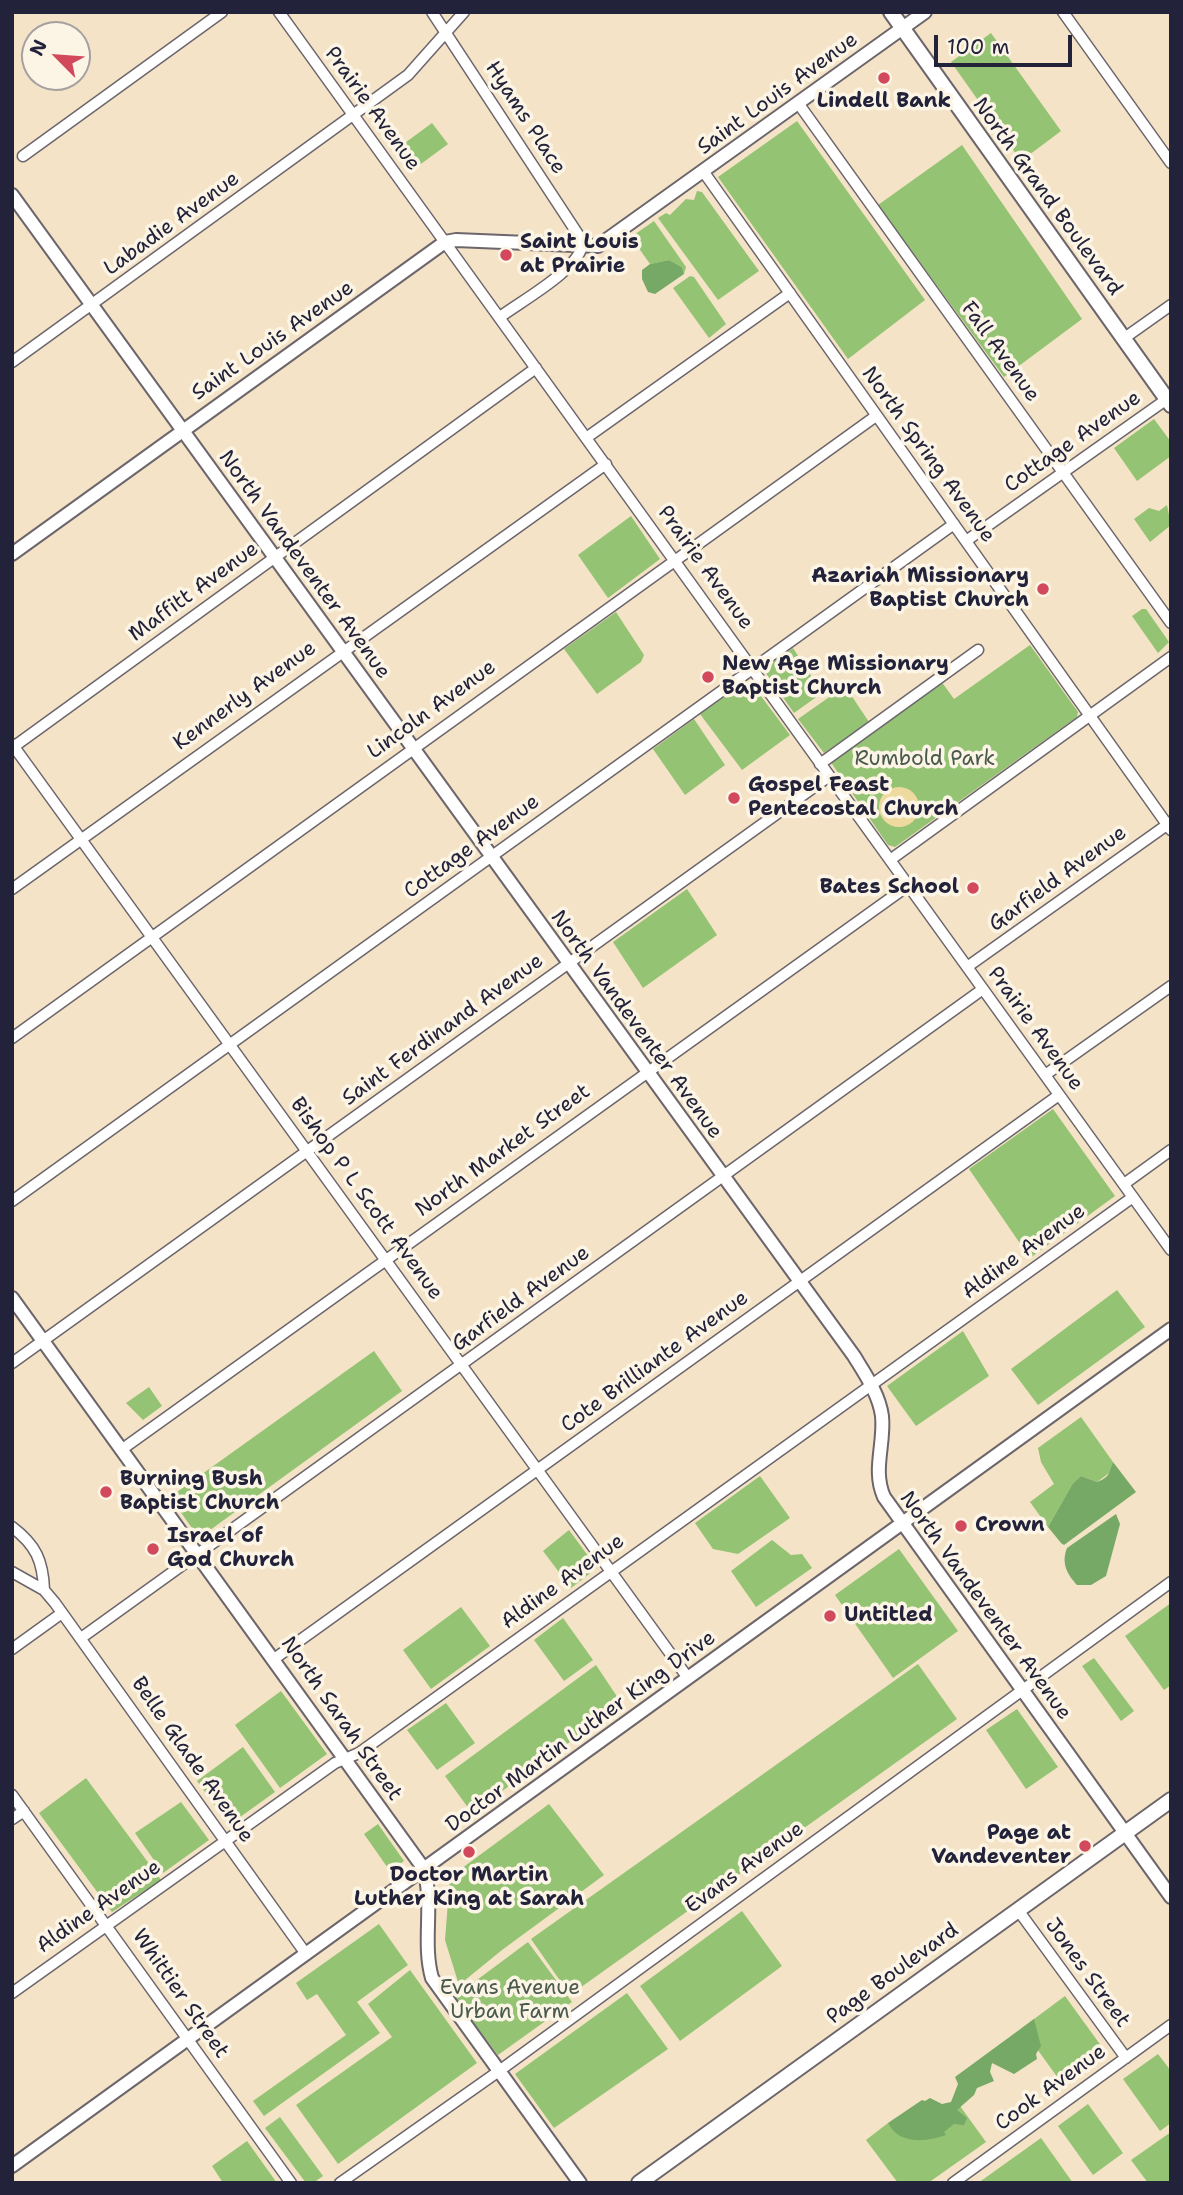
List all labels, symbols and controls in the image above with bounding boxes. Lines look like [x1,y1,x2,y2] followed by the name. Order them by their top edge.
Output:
[21,21,91,91] north arrow
[938,21,1076,65] scale bar
[693,27,863,161] street label: Saint Louis Avenue
[947,33,1010,61] text: 100 m
[24,36,53,60] text: N
[319,42,425,176] street label: Prairie Avenue
[479,57,571,179] street label: Hyams Place
[876,70,892,86] marker: Lindell Bank
[817,89,951,115] place label: Lindell Bank
[967,93,1127,301] street label: North Grand Boulevard
[99,166,245,282] street label: Labadie Avenue
[520,230,639,280] place label: Saint Louis at Prairie
[498,247,514,263] marker: Saint Louis at Prairie
[187,276,359,406] street label: Saint Louis Avenue
[955,297,1045,407] street label: Fall Avenue
[856,362,1000,548] street label: North Spring Avenue
[1000,385,1146,499] street label: Cottage Avenue
[213,446,395,684] street label: North Vandeventer Avenue
[652,501,758,635] street label: Prairie Avenue
[124,537,264,647] street label: Maffitt Avenue
[811,564,1029,614] place label: Azariah Missionary Baptist Church
[1035,581,1051,597] marker: Azariah Missionary Baptist Church
[169,636,321,756] street label: Kennerly Avenue
[722,652,949,702] place label: New Age Missionary Baptist Church
[363,655,501,765] street label: Lincoln Avenue
[700,669,716,685] marker: New Age Missionary Baptist Church
[855,747,995,773] park label: Rumbold Park
[748,773,959,823] place label: Gospel Feast Pentecostal Church
[399,789,545,905] street label: Cottage Avenue
[726,790,742,806] marker: Gospel Feast Pentecostal Church
[984,821,1132,937] street label: Garfield Avenue
[820,875,959,901] place label: Bates School
[965,880,981,896] marker: Bates School
[545,906,727,1144] street label: North Vandeventer Avenue
[338,949,548,1111] street label: Saint Ferdinand Avenue
[982,962,1088,1096] street label: Prairie Avenue
[411,1079,595,1223] street label: North Market Street
[284,1093,448,1305] street label: Bishop P L Scott Avenue
[958,1199,1090,1305] street label: Aldine Avenue
[447,1241,595,1357] street label: Garfield Avenue
[556,1286,754,1438] street label: Cote Brilliante Avenue
[120,1467,280,1517] place label: Burning Bush Baptist Church
[98,1484,114,1500] marker: Burning Bush Baptist Church
[894,1487,1076,1725] street label: North Vandeventer Avenue
[975,1513,1045,1539] place label: Crown
[953,1518,969,1534] marker: Crown
[167,1524,294,1574] place label: Israel of God Church
[497,1529,629,1635] street label: Aldine Avenue
[145,1541,161,1557] marker: Israel of God Church
[844,1603,933,1629] place label: Untitled
[822,1608,838,1624] marker: Untitled
[441,1626,721,1838] street label: Doctor Martin Luther King Drive
[275,1632,407,1806] street label: North Sarah Street
[125,1672,259,1848] street label: Belle Glade Avenue
[681,1817,809,1919] street label: Evans Avenue
[931,1821,1071,1871] place label: Page at Vandeventer
[1077,1838,1093,1854] marker: Page at Vandeventer
[461,1844,477,1860] marker: Doctor Martin Luther King at Sarah
[32,1855,166,1959] street label: Aldine Avenue
[354,1863,584,1913] place label: Doctor Martin Luther King at Sarah
[1039,1914,1135,2032] street label: Jones Street
[822,1918,964,2030] street label: Page Boulevard
[126,1925,234,2063] street label: Whittier Street
[440,1976,580,2026] park label: Evans Avenue Urban Farm
[991,2039,1111,2137] street label: Cook Avenue

